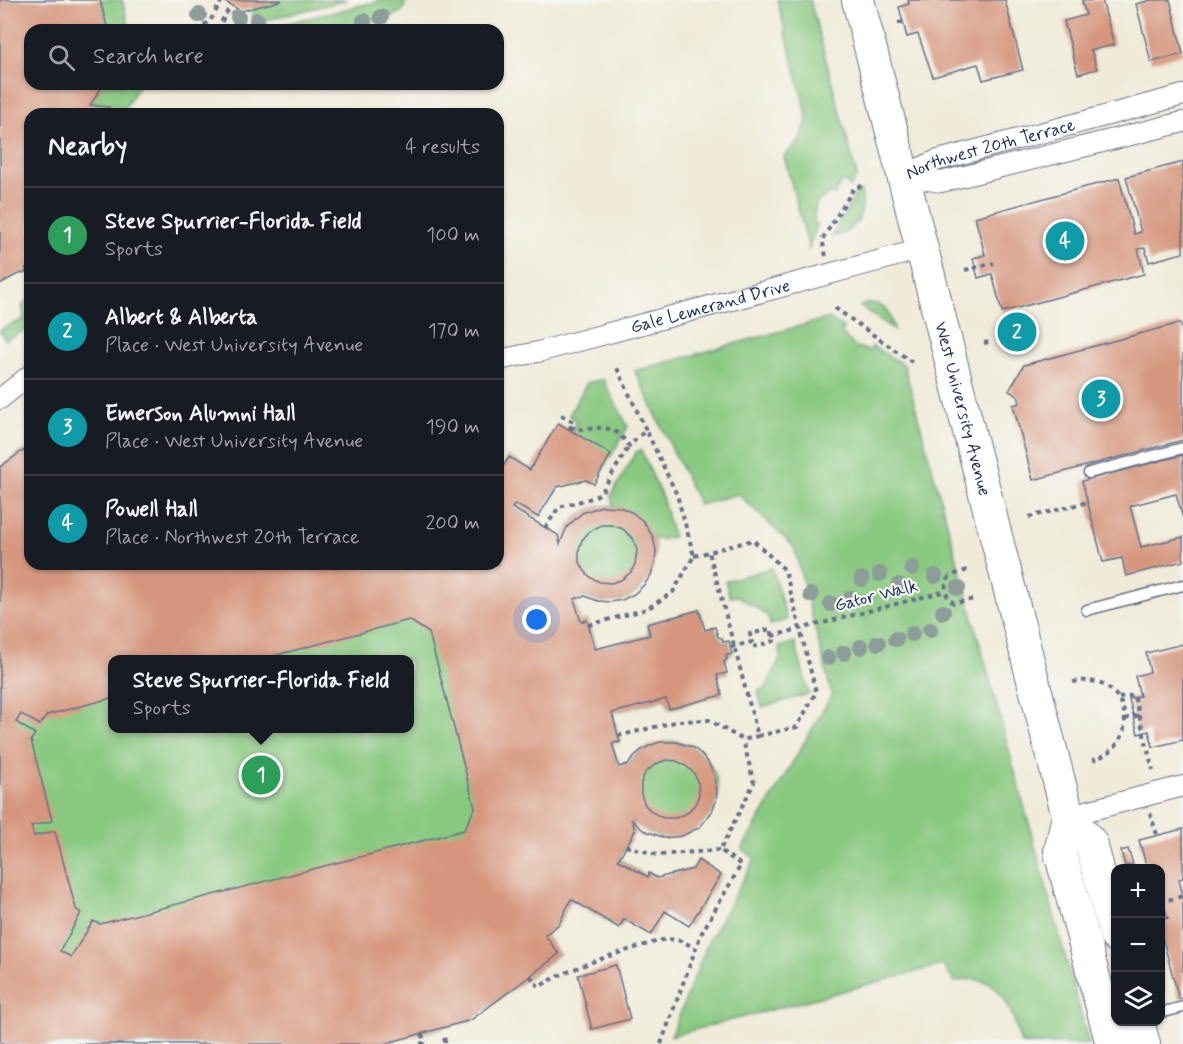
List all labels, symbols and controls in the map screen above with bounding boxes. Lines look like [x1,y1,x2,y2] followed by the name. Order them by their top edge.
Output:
[24,24,504,90] search box
[45,41,78,74] icon: search
[93,43,204,71] text: Search here
[902,113,1078,186] street label: Northwest 20th Terrace
[48,130,127,164] text: Nearby
[405,134,480,161] text: 4 results
[105,208,362,236] text: Steve Spurrier-Florida Field
[1046,218,1084,264] pin: 4
[63,222,72,249] text: 1
[426,222,480,249] text: 100 m
[105,236,163,263] text: Sports
[628,274,793,340] street label: Gale Lemerand Drive
[105,304,258,332] text: Albert & Alberta
[998,310,1036,354] pin: 2
[63,318,72,345] text: 2
[428,318,480,345] text: 170 m
[928,319,996,499] street label: West University Avenue
[105,332,363,359] text: Place · West University Avenue
[1082,376,1120,422] pin: 3
[105,400,296,428] text: Emerson Alumni Hall
[63,414,72,441] text: 3
[426,414,480,441] text: 190 m
[105,428,363,455] text: Place · West University Avenue
[105,496,198,524] text: Powell Hall
[62,510,73,537] text: 4
[425,510,480,537] text: 200 m
[105,524,359,551] text: Place · Northwest 20th Terrace
[832,574,921,618] street label: Gator Walk
[522,605,551,634] your location
[108,655,414,733] popup
[133,667,389,695] text: Steve Spurrier-Florida Field
[133,695,191,722] text: Sports
[242,752,280,798] pin: 1
[1111,864,1165,1026] map controls
[1111,864,1165,918] button: +
[1111,918,1165,972] button: −
[1111,972,1165,1026] button: layers

